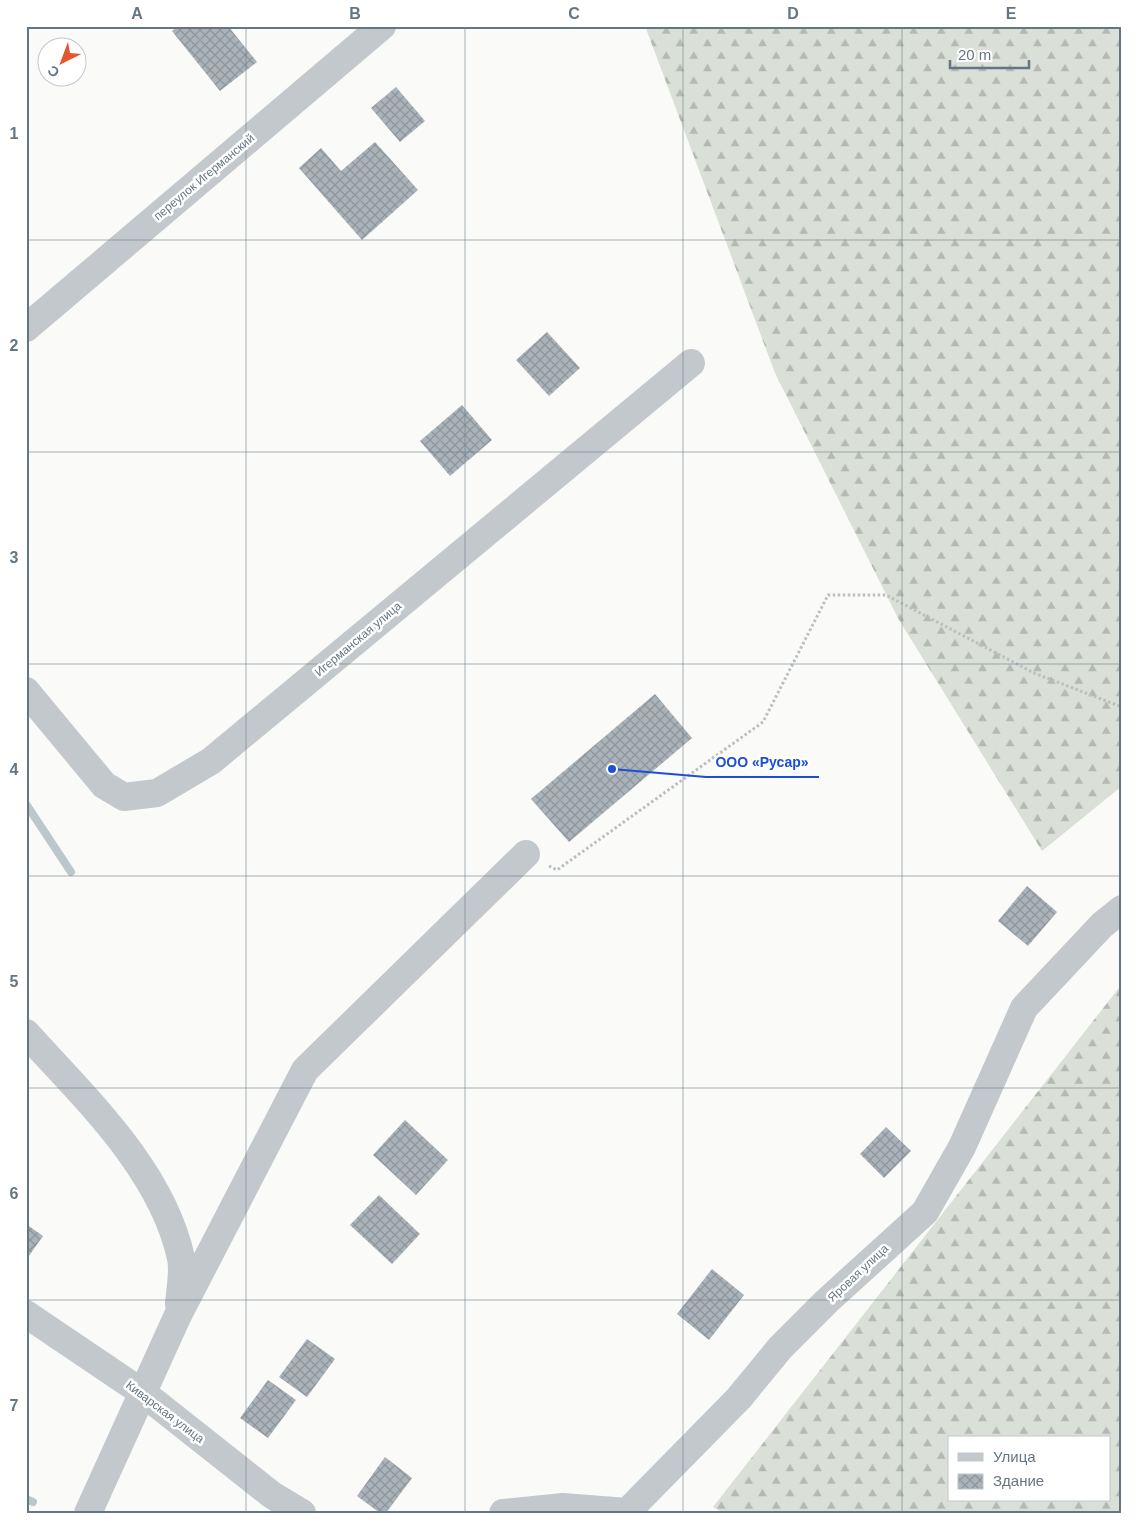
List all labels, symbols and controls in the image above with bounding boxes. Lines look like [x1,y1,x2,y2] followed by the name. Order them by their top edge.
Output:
[131,5,143,22] text: A
[349,5,361,22] text: B
[568,5,580,22] text: C
[787,5,799,22] text: D
[1006,5,1017,22] text: E
[38,38,88,88] north arrow
[950,38,1029,70] scale bar
[958,46,991,63] text: 20 m
[44,62,62,81] text: С
[10,125,19,142] text: 1
[151,131,257,223] street label: переулок Игерманский
[10,337,19,354] text: 2
[10,549,19,566] text: 3
[312,599,404,679] street label: Игерманская улица
[706,748,819,777] callout: ООО «Русар»
[715,754,809,770] text: ООО «Русар»
[10,761,19,778] text: 4
[10,973,19,990] text: 5
[10,1185,19,1202] text: 6
[825,1241,891,1305] street label: Яровая улица
[123,1378,207,1446] street label: Киварская улица
[10,1397,19,1414] text: 7
[948,1436,1110,1502] legend
[993,1448,1036,1465] text: Улица
[993,1472,1044,1489] text: Здание

